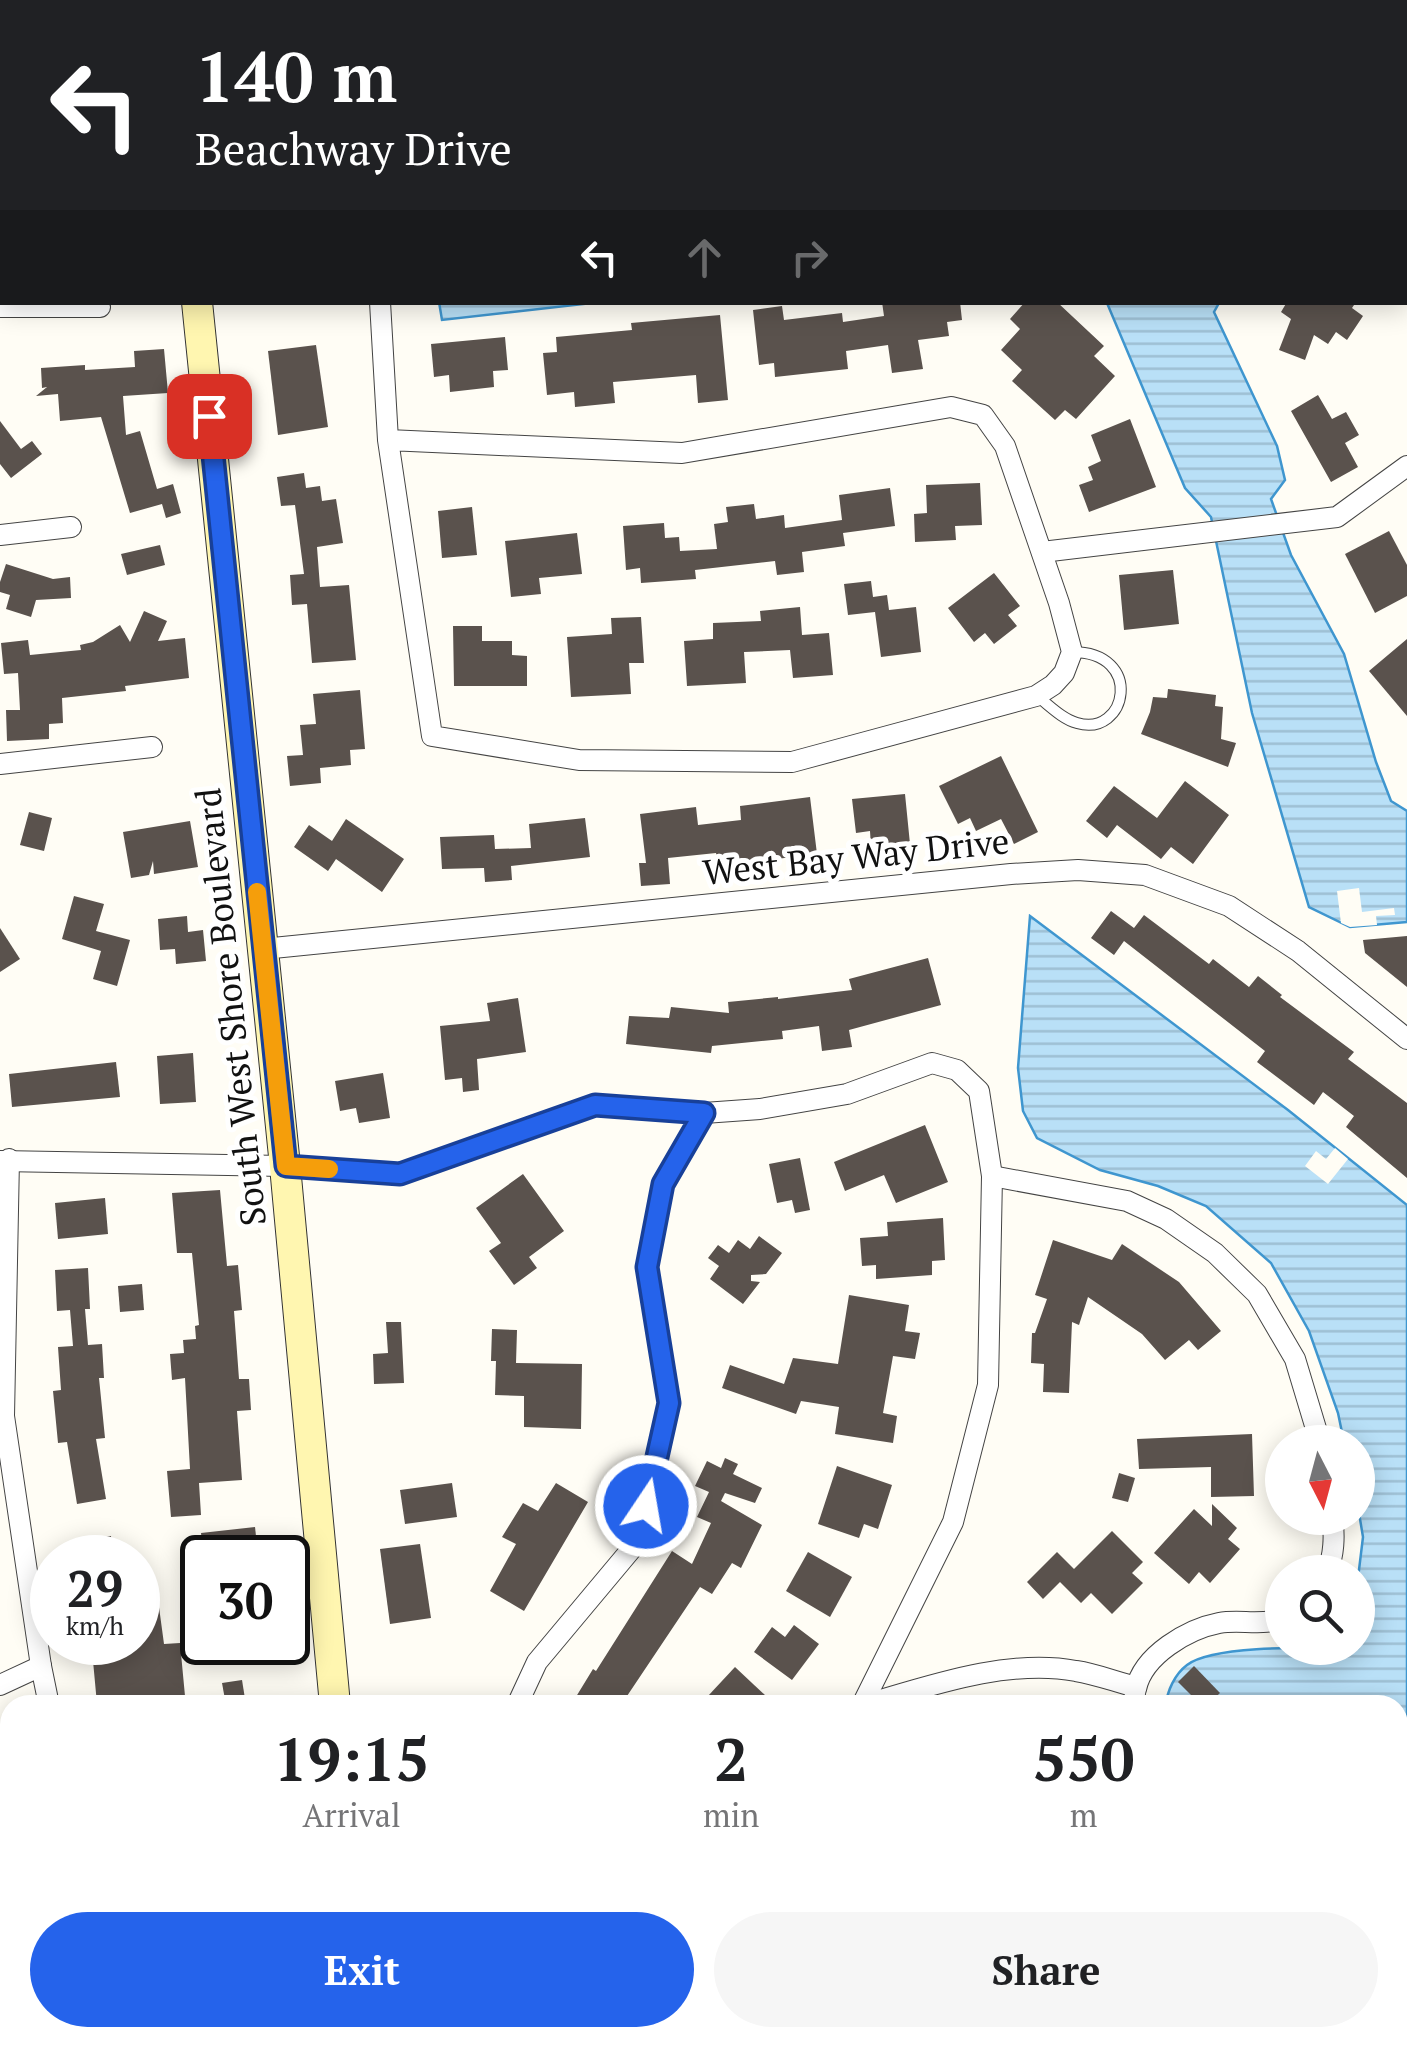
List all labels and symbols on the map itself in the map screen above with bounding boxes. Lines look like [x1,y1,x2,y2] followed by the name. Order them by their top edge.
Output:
[167,374,252,459] pin
[184,786,276,1228] street label: South West Shore Boulevard
[700,817,1011,895] street label: West Bay Way Drive
[1265,1425,1375,1535] north arrow
[594,1454,698,1558] position arrow
[180,1535,310,1665] speed limit sign: 30

